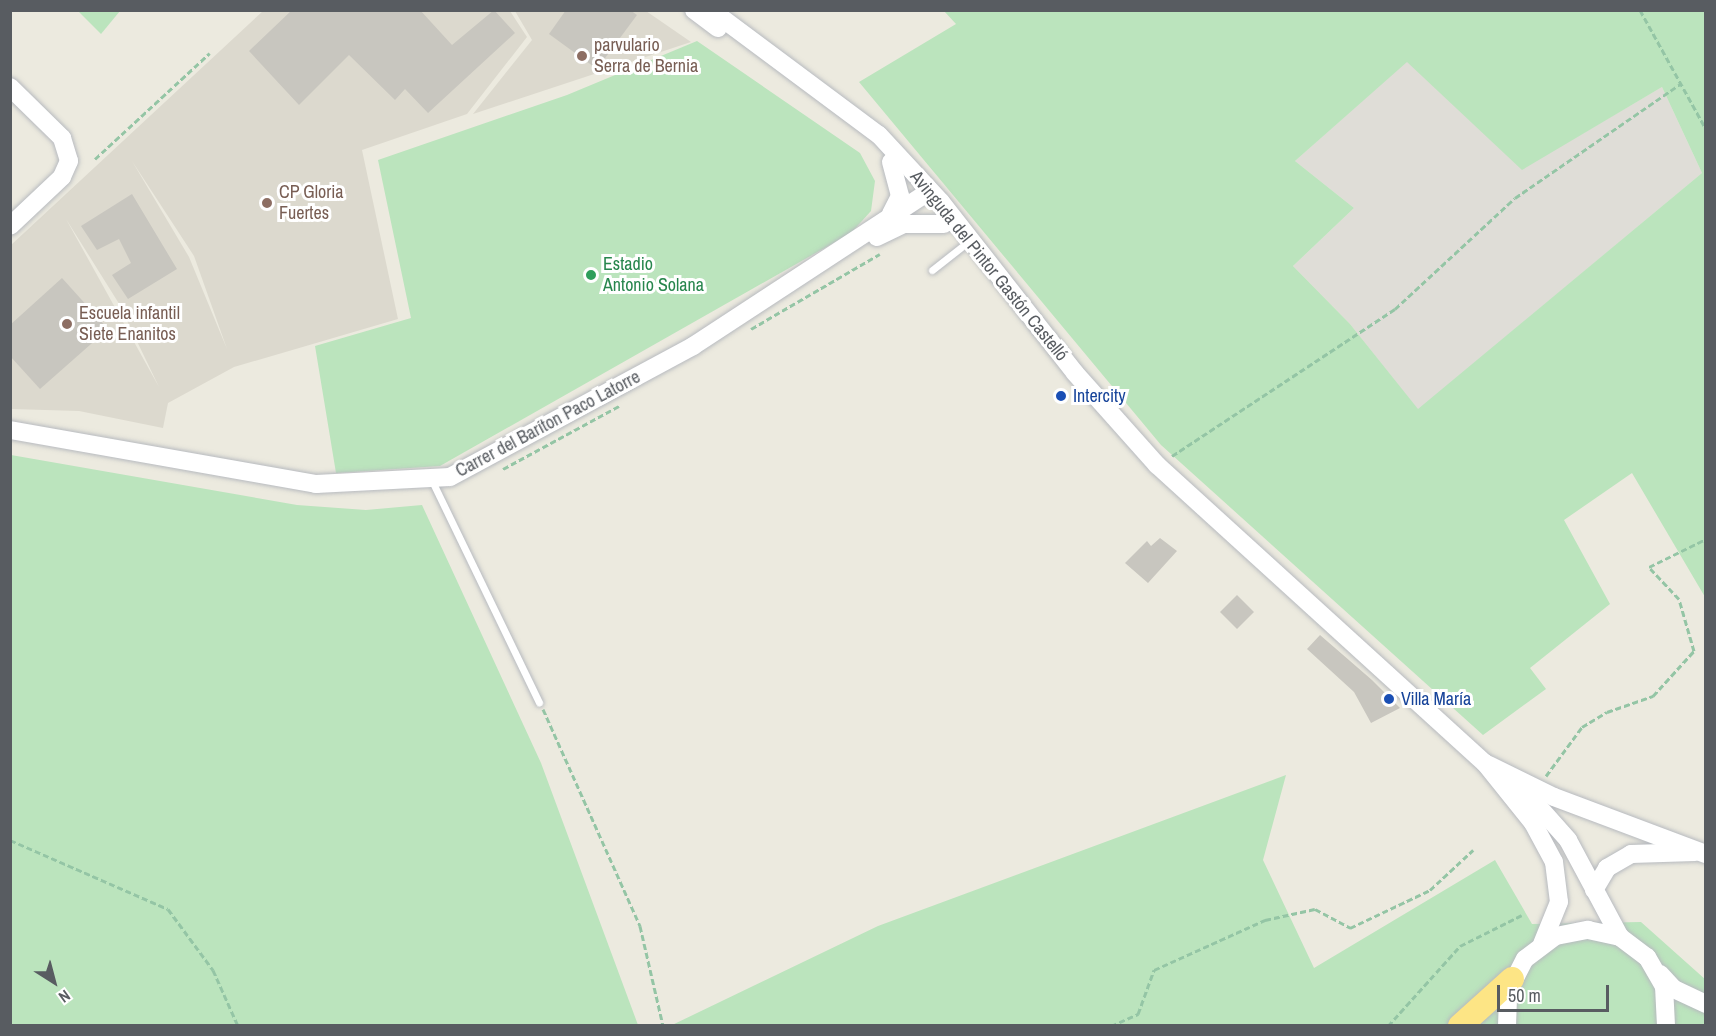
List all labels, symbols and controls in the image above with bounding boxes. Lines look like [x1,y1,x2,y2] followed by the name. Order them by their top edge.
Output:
[594,35,698,78] place label: parvulario Serra de Bernia
[575,49,589,63] marker: parvulario Serra de Bernia
[906,167,1072,365] street label: Avinguda del Pintor Gastón Castelló
[279,182,344,224] place label: CP Gloria Fuertes
[260,196,274,210] marker: CP Gloria Fuertes
[603,254,704,296] place label: Estadio Antonio Solana
[584,268,598,282] marker: Estadio Antonio Solana
[79,303,180,346] place label: Escuela infantil Siete Enanitos
[60,317,74,331] marker: Escuela infantil Siete Enanitos
[452,366,644,482] street label: Carrer del Baríton Paco Latorre
[1073,385,1126,407] place label: Intercity
[1054,389,1068,403] marker: Intercity
[1401,688,1471,710] place label: Villa María
[1382,692,1396,706] marker: Villa María
[24,952,84,1012] north arrow
[1500,973,1612,1011] scale bar
[1508,983,1541,1008] text: 50 m
[54,985,75,1008] text: N

